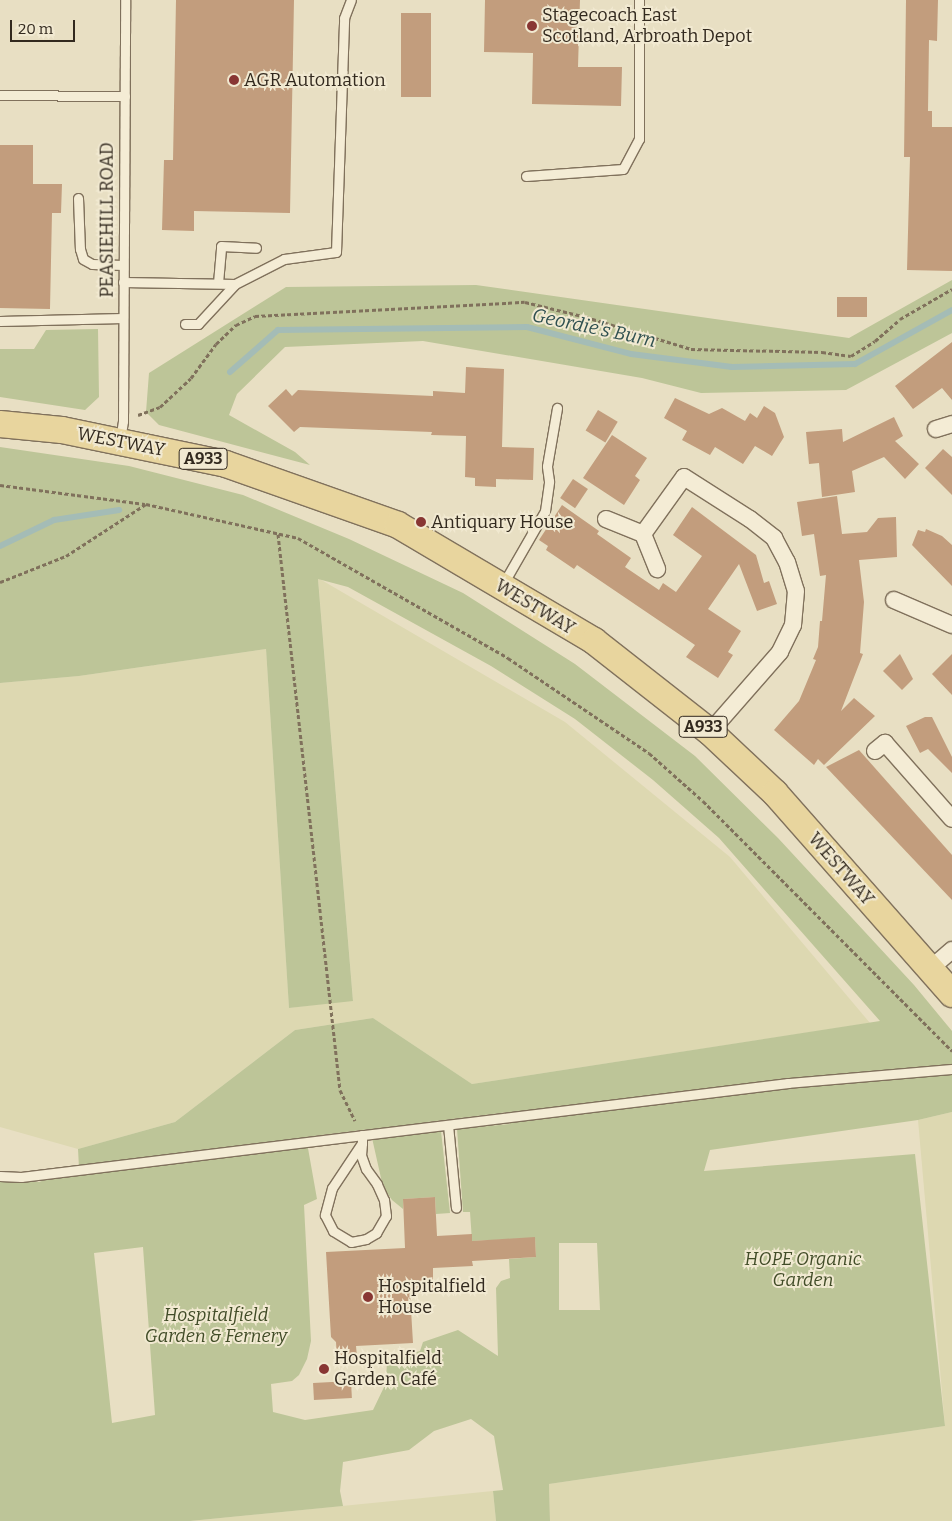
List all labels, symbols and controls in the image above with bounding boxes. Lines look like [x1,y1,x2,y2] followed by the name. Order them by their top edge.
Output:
[542,5,752,48] place label: Stagecoach East Scotland, Arbroath Depot
[12,10,78,42] scale bar
[18,20,53,38] text: 20 m
[526,20,538,32] marker: Stagecoach East Scotland, Arbroath Depot
[244,69,386,91] place label: AGR Automation
[228,74,240,86] marker: AGR Automation
[96,142,118,298] street label: PEASIEHILL ROAD
[530,304,658,352] water label: Geordie's Burn
[75,423,167,461] street label: WESTWAY
[178,446,228,472] road number: A933
[431,511,573,533] place label: Antiquary House
[415,516,427,528] marker: Antiquary House
[491,575,579,639] street label: WESTWAY
[678,714,728,740] road number: A933
[804,828,878,910] street label: WESTWAY
[745,1249,861,1292] park label: HOPE Organic Garden
[378,1276,486,1318] place label: Hospitalfield House
[362,1291,374,1303] marker: Hospitalfield House
[145,1305,287,1348] park label: Hospitalfield Garden & Fernery
[334,1348,442,1390] place label: Hospitalfield Garden Café
[318,1363,330,1375] marker: Hospitalfield Garden Café

